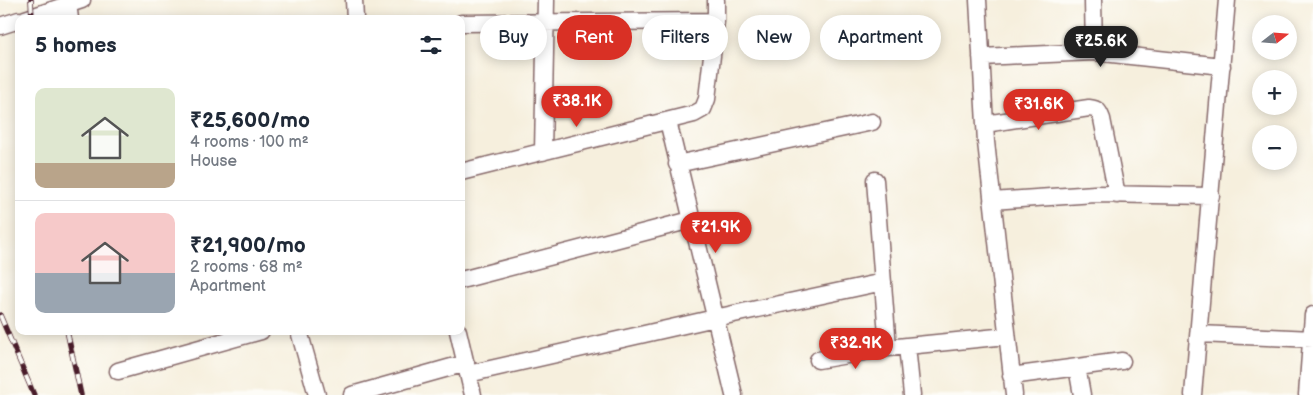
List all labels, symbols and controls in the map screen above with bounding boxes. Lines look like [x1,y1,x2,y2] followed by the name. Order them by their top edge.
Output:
[480,15,547,60] chip: Buy
[557,15,632,60] chip: Rent
[642,15,728,60] chip: Filters
[738,15,810,60] chip: New
[820,15,941,60] chip: Apartment
[1252,15,1298,60] north arrow
[1252,15,1297,170] map controls
[1060,26,1142,68] pin: ₹25.6K
[417,31,445,59] icon: filters
[1075,32,1127,51] text: ₹25.6K
[35,33,117,58] text: 5 homes
[1252,70,1297,115] button: +
[536,86,618,128] pin: ₹38.1K
[998,88,1080,131] pin: ₹31.6K
[552,92,602,111] text: ₹38.1K
[1014,95,1064,114] text: ₹31.6K
[75,108,135,168] icon: home
[190,108,310,133] text: ₹25,600/mo
[1252,125,1297,170] button: −
[190,133,309,152] text: 4 rooms · 100 m²
[190,152,237,171] text: House
[675,212,757,254] pin: ₹21.9K
[692,218,740,237] text: ₹21.9K
[75,233,135,293] icon: home
[190,233,306,258] text: ₹21,900/mo
[190,258,303,277] text: 2 rooms · 68 m²
[190,277,266,296] text: Apartment
[815,328,897,370] pin: ₹32.9K
[830,334,882,353] text: ₹32.9K

